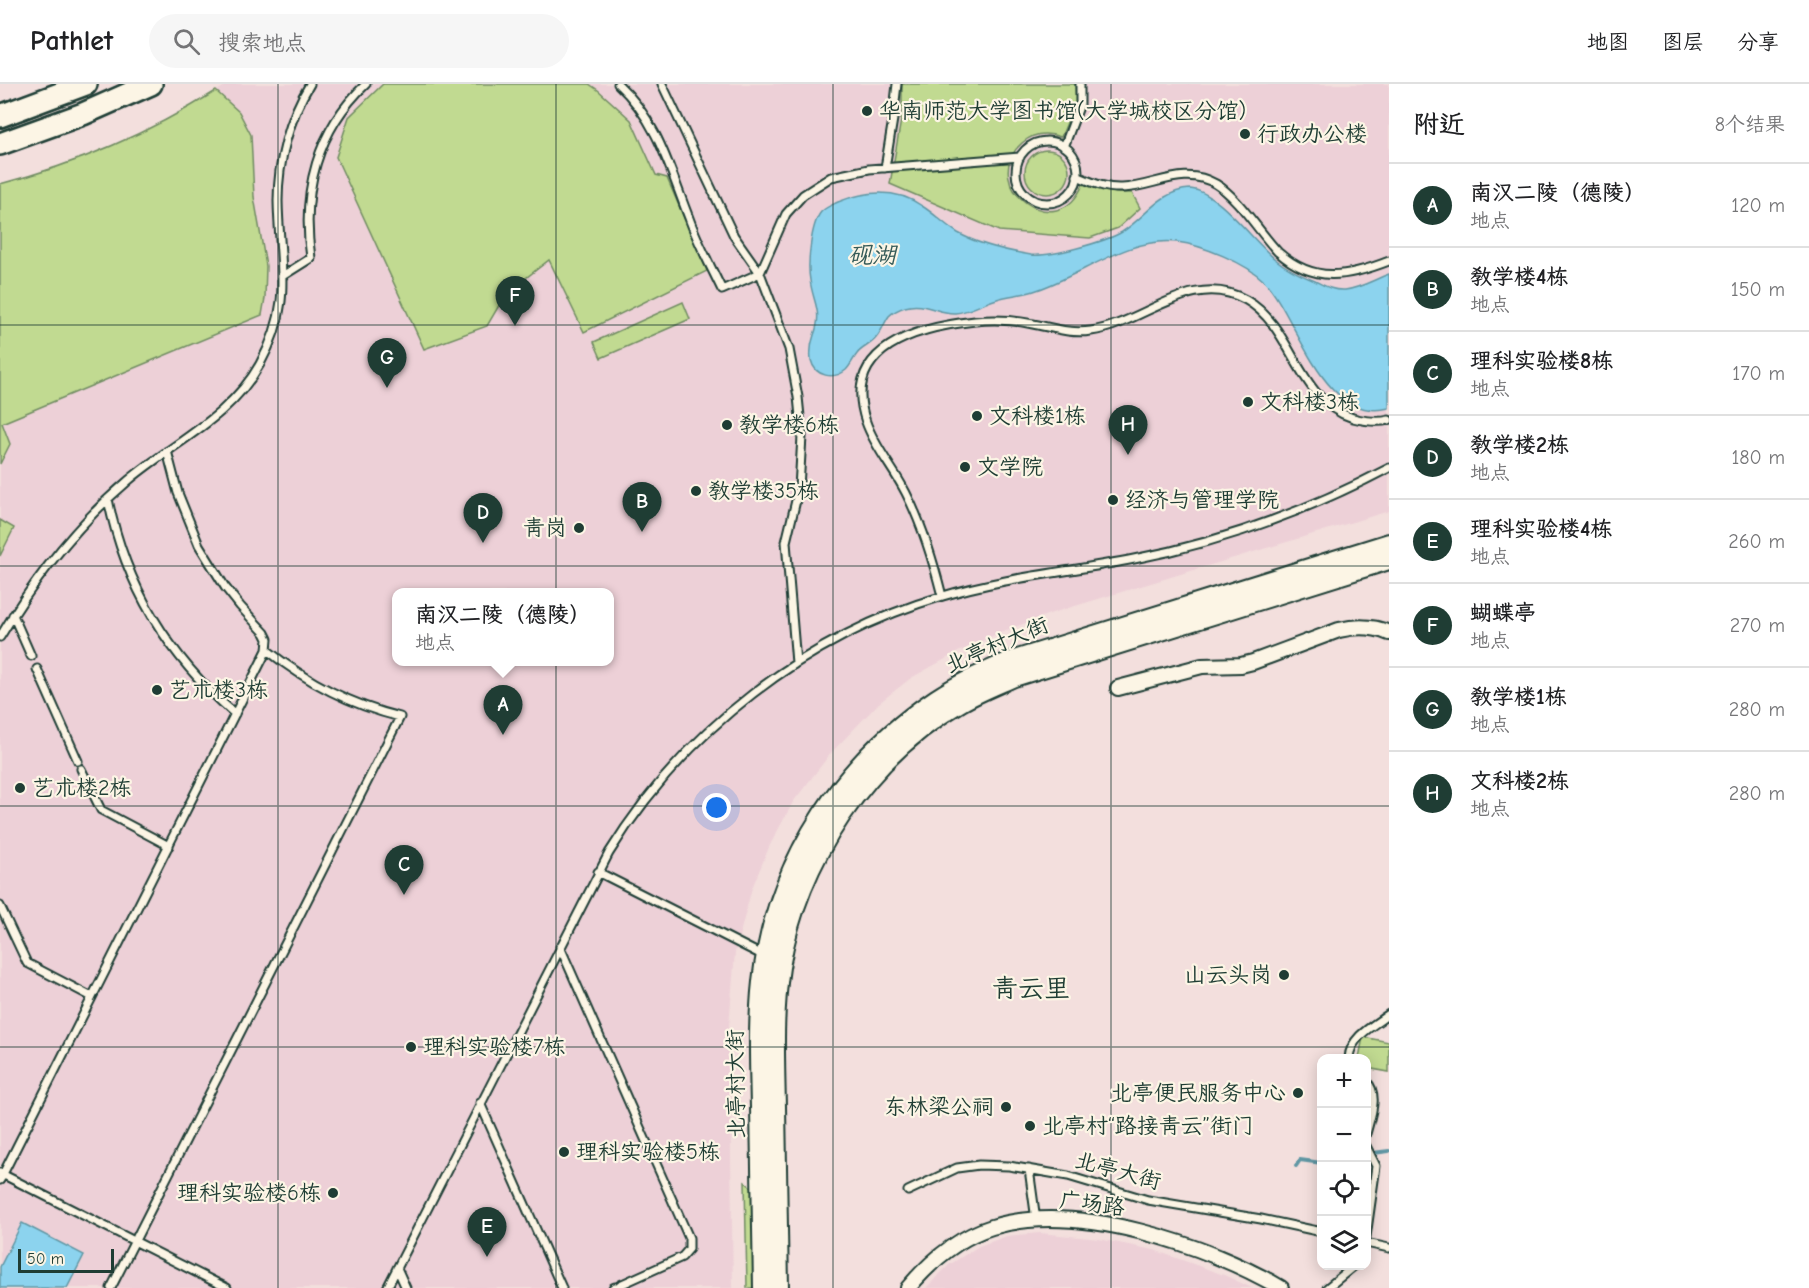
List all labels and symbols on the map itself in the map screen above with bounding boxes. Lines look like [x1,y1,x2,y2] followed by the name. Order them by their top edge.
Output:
[879,98,1246,124] place label: 华南师范大学图书馆(大学城校区分馆)
[860,104,874,118] marker: 华南师范大学图书馆(大学城校区分馆)
[1257,121,1367,147] place label: 行政办公楼
[1238,127,1252,141] marker: 行政办公楼
[848,241,899,269] water label: 砚湖
[496,276,534,326] pin: F
[368,338,406,388] pin: G
[1260,389,1359,415] place label: 文科楼3栋
[1241,395,1255,409] marker: 文科楼3栋
[989,403,1086,429] place label: 文科楼1栋
[1108,406,1148,455] pin: H
[970,409,984,423] marker: 文科楼1栋
[739,412,839,438] place label: 教学楼6栋
[720,418,734,432] marker: 教学楼6栋
[977,454,1043,480] place label: 文学院
[958,460,972,474] marker: 文学院
[708,478,819,504] place label: 教学楼35栋
[622,482,662,532] pin: B
[689,484,703,498] marker: 教学楼35栋
[1125,487,1279,513] place label: 经济与管理学院
[1106,493,1120,507] marker: 经济与管理学院
[464,494,502,543] pin: D
[523,515,567,541] place label: 青岗
[572,521,586,535] marker: 青岗
[941,612,1053,678] street label: 北亭村大街
[169,677,268,703] place label: 艺术楼3栋
[150,683,164,697] marker: 艺术楼3栋
[484,686,522,735] pin: A
[32,775,132,801] place label: 艺术楼2栋
[13,781,27,795] marker: 艺术楼2栋
[702,793,731,822] your location
[384,846,424,895] pin: C
[1184,962,1272,988] place label: 山云头岗
[1277,968,1291,982] marker: 山云头岗
[992,974,1070,1004] district label: 青云里
[722,1029,750,1139] street label: 北亭村大街
[423,1034,565,1060] place label: 理科实验楼7栋
[404,1040,418,1054] marker: 理科实验楼7栋
[1110,1080,1286,1106] place label: 北亭便民服务中心
[1291,1086,1305,1100] marker: 北亭便民服务中心
[884,1094,994,1120] place label: 东林梁公祠
[999,1100,1013,1114] marker: 东林梁公祠
[1042,1113,1254,1139] place label: 北亭村“路接青云”街门
[1023,1119,1037,1133] marker: 北亭村“路接青云”街门
[576,1139,720,1165] place label: 理科实验楼5栋
[557,1145,571,1159] marker: 理科实验楼5栋
[1072,1147,1164,1195] street label: 北亭大街
[177,1180,321,1206] place label: 理科实验楼6栋
[326,1186,340,1200] marker: 理科实验楼6栋
[1058,1187,1126,1221] street label: 广场路
[468,1208,506,1257] pin: E
[18,1246,114,1274] scale bar

